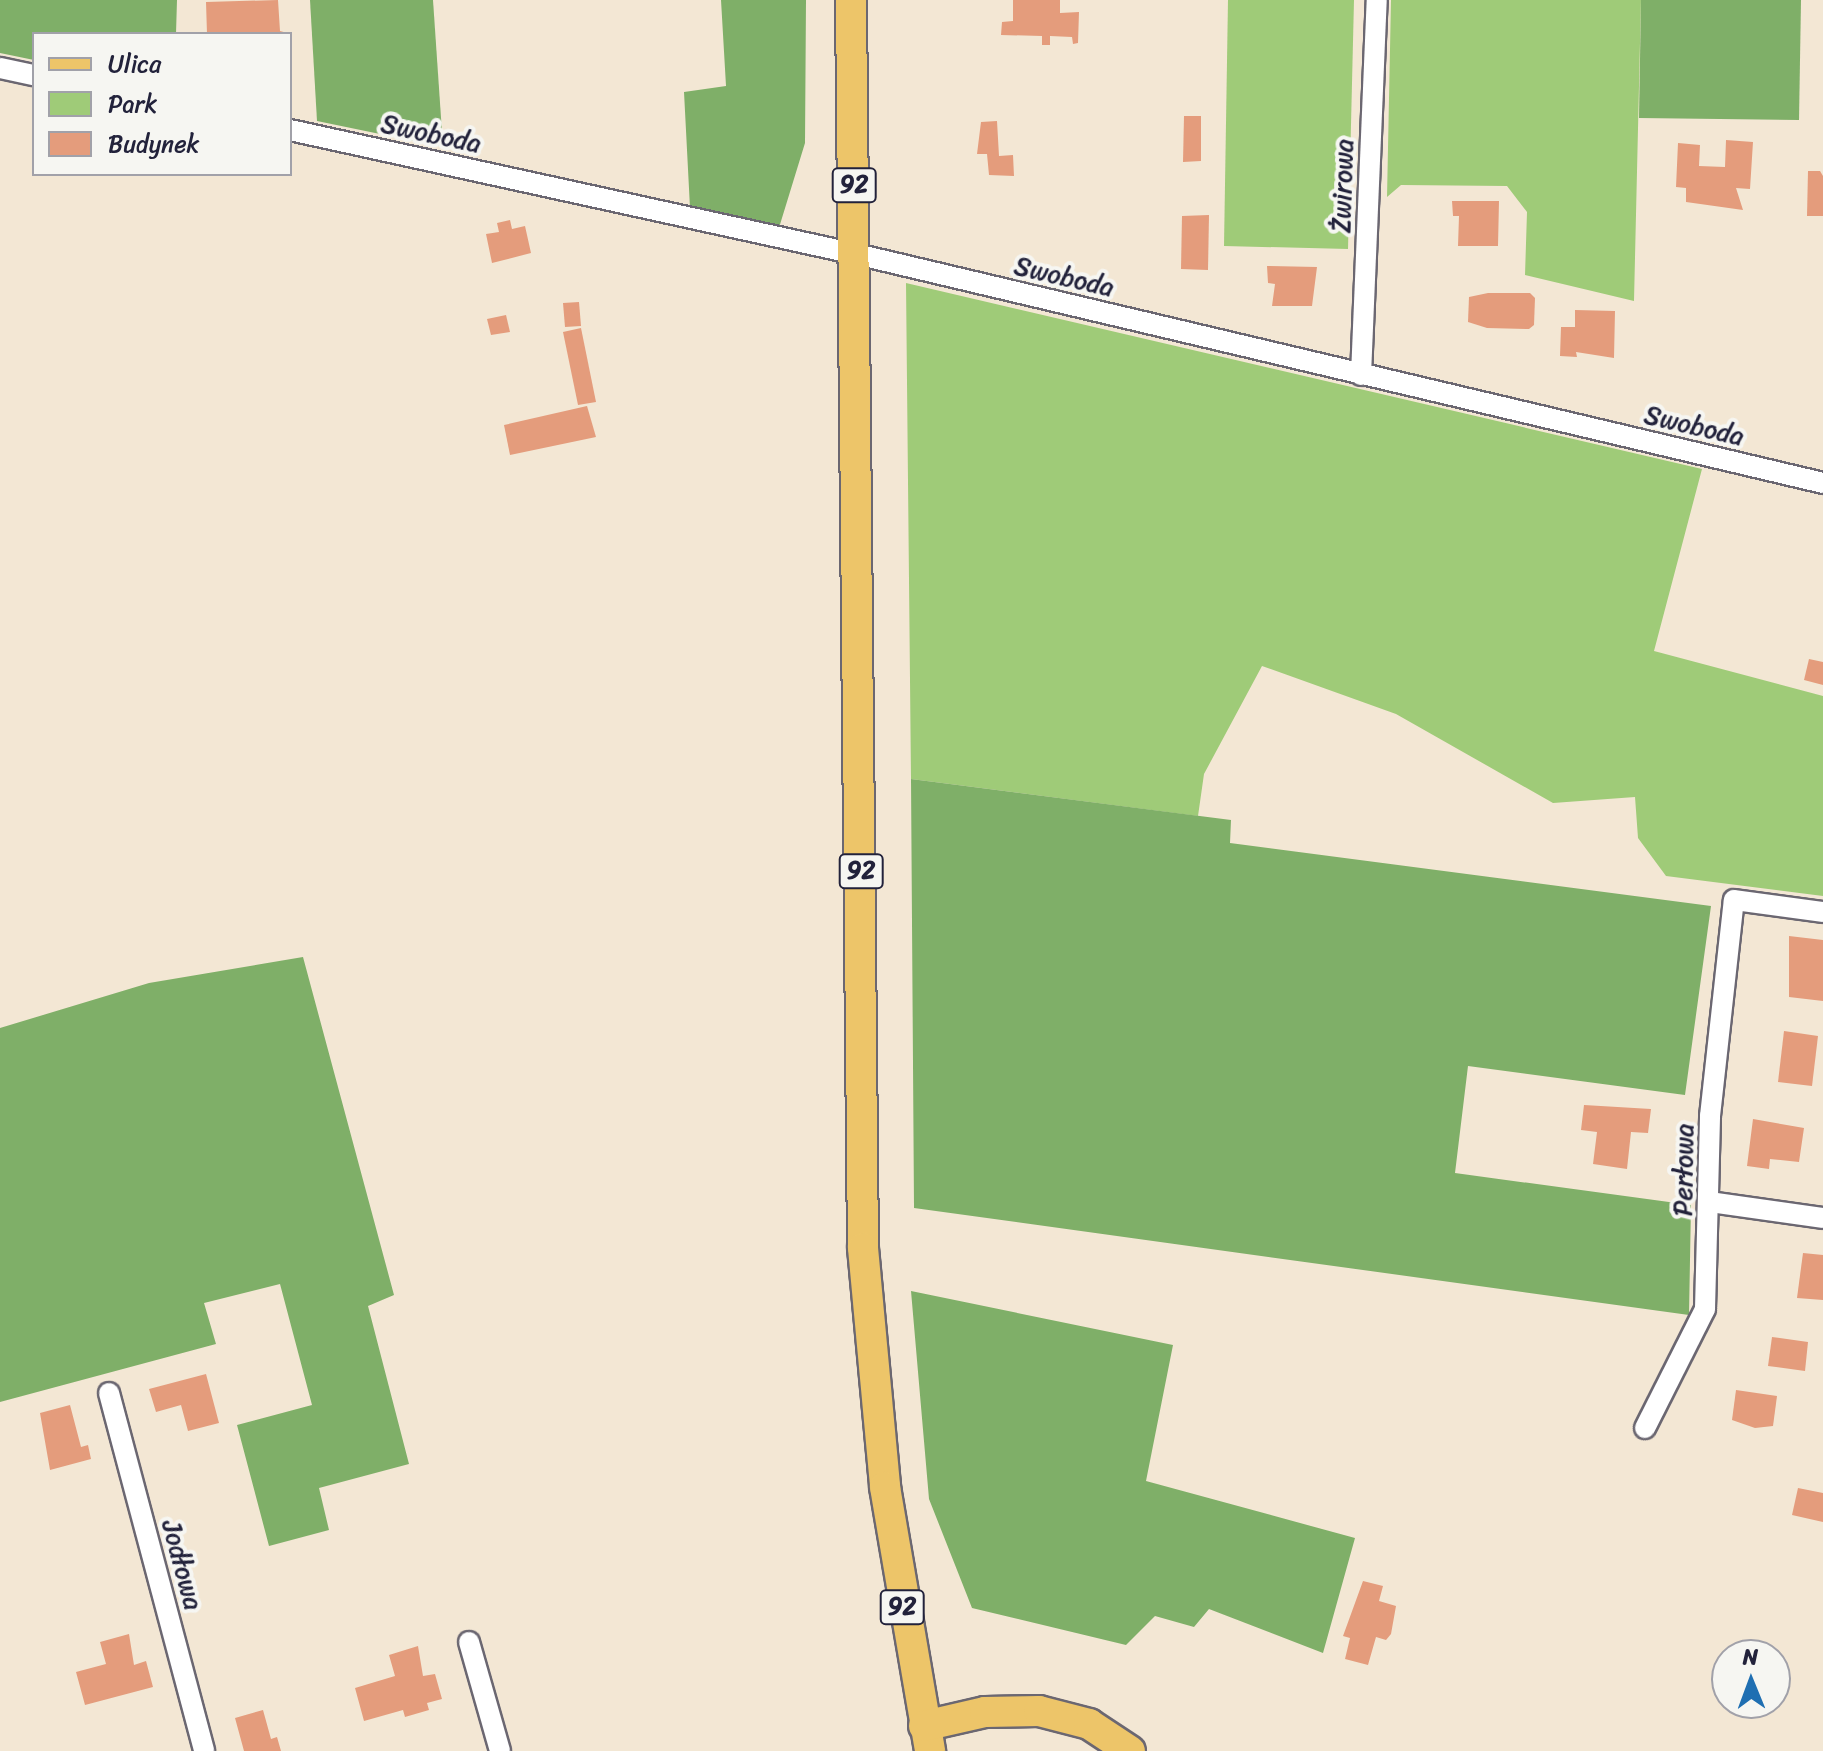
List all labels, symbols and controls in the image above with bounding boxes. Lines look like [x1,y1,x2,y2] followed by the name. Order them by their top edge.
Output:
[32,32,292,176] legend
[108,43,161,85] text: Ulica
[108,83,157,125] text: Park
[378,108,484,160] street label: Swoboda
[108,123,199,165] text: Budynek
[1326,138,1360,234] street label: Żwirowa
[830,165,878,205] road number: 92
[1011,250,1117,304] street label: Swoboda
[1641,399,1747,453] street label: Swoboda
[837,851,885,891] road number: 92
[1668,1123,1700,1217] street label: Perłowa
[155,1517,209,1613] street label: Jodłowa
[878,1587,926,1627] road number: 92
[1743,1637,1759,1676] text: N
[1711,1639,1791,1719] north arrow

